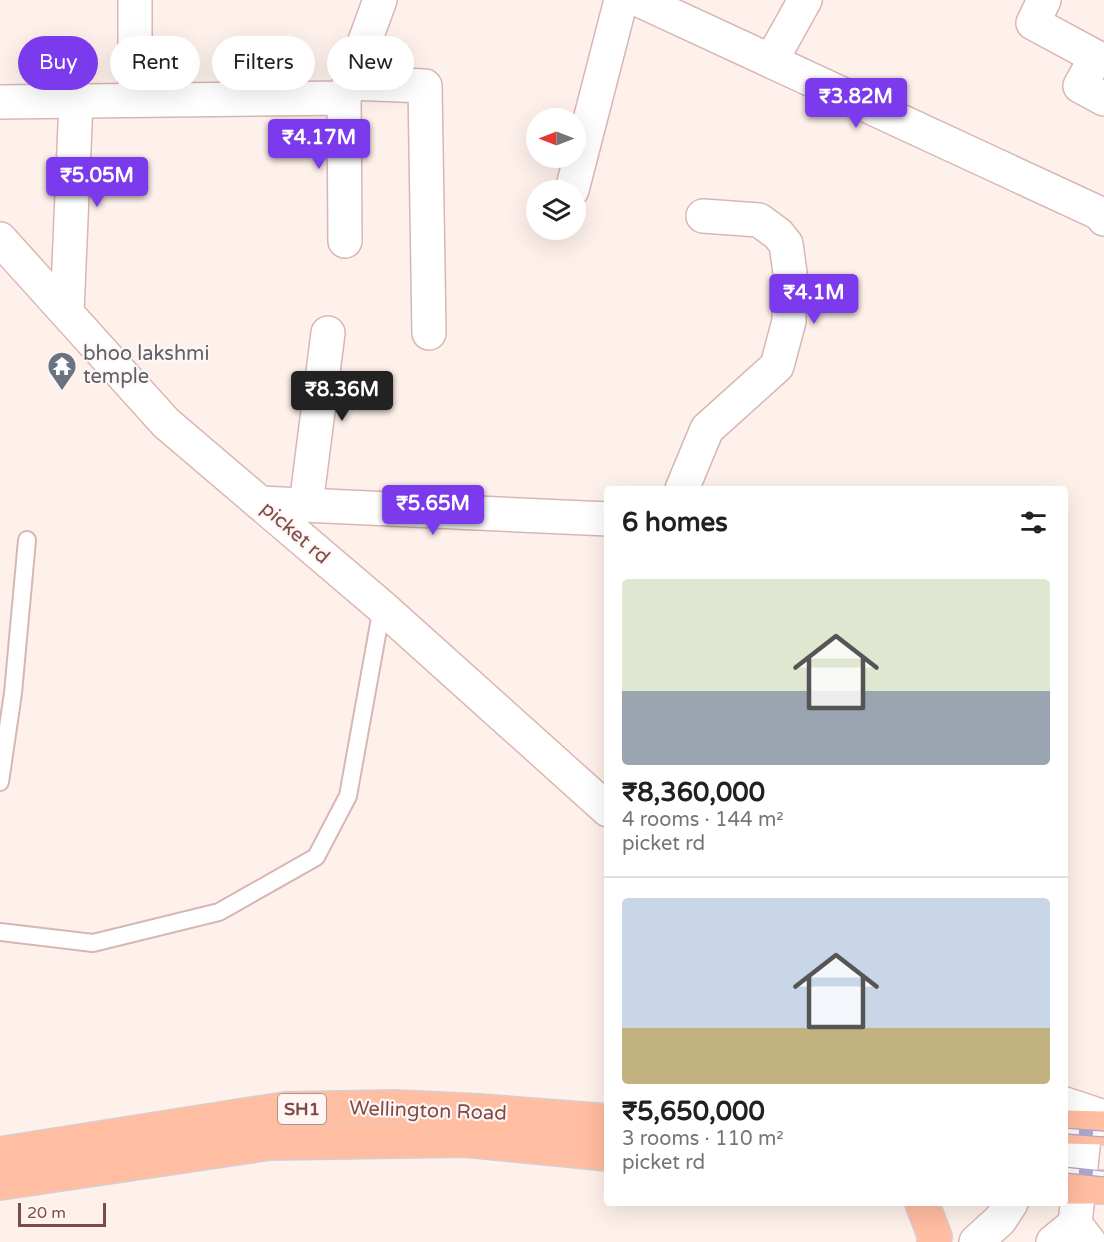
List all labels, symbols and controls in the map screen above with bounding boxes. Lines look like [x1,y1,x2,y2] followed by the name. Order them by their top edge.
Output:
[18,36,98,90] chip: Buy
[110,36,200,90] chip: Rent
[212,36,315,90] chip: Filters
[327,36,414,90] chip: New
[807,78,905,129] pin: ₹3.82M
[819,85,893,109] text: ₹3.82M
[526,108,586,168] north arrow
[526,108,586,240] map controls
[270,119,368,170] pin: ₹4.17M
[282,126,356,150] text: ₹4.17M
[48,157,146,208] pin: ₹5.05M
[60,164,134,188] text: ₹5.05M
[526,180,586,240] button: layers
[772,274,856,325] pin: ₹4.1M
[783,281,845,305] text: ₹4.1M
[83,342,209,389] place label: bhoo lakshmi temple
[46,350,78,392] temple icon: bhoo lakshmi temple
[293,371,391,422] pin: ₹8.36M
[305,378,379,402] text: ₹8.36M
[384,485,482,536] pin: ₹5.65M
[396,492,470,516] text: ₹5.65M
[256,497,334,569] street label: picket rd
[1017,506,1050,539] icon: filters
[622,507,728,538] text: 6 homes
[782,618,890,726] icon: home
[622,777,765,808] text: ₹8,360,000
[622,808,784,832] text: 4 rooms · 144 m²
[622,832,705,856] text: picket rd
[782,937,890,1045] icon: home
[278,1094,326,1124] road number: SH1
[349,1096,507,1126] street label: Wellington Road
[622,1096,765,1127] text: ₹5,650,000
[622,1127,784,1151] text: 3 rooms · 110 m²
[622,1151,705,1175] text: picket rd
[18,1200,106,1228] scale bar
[27,1203,66,1223] text: 20 m

